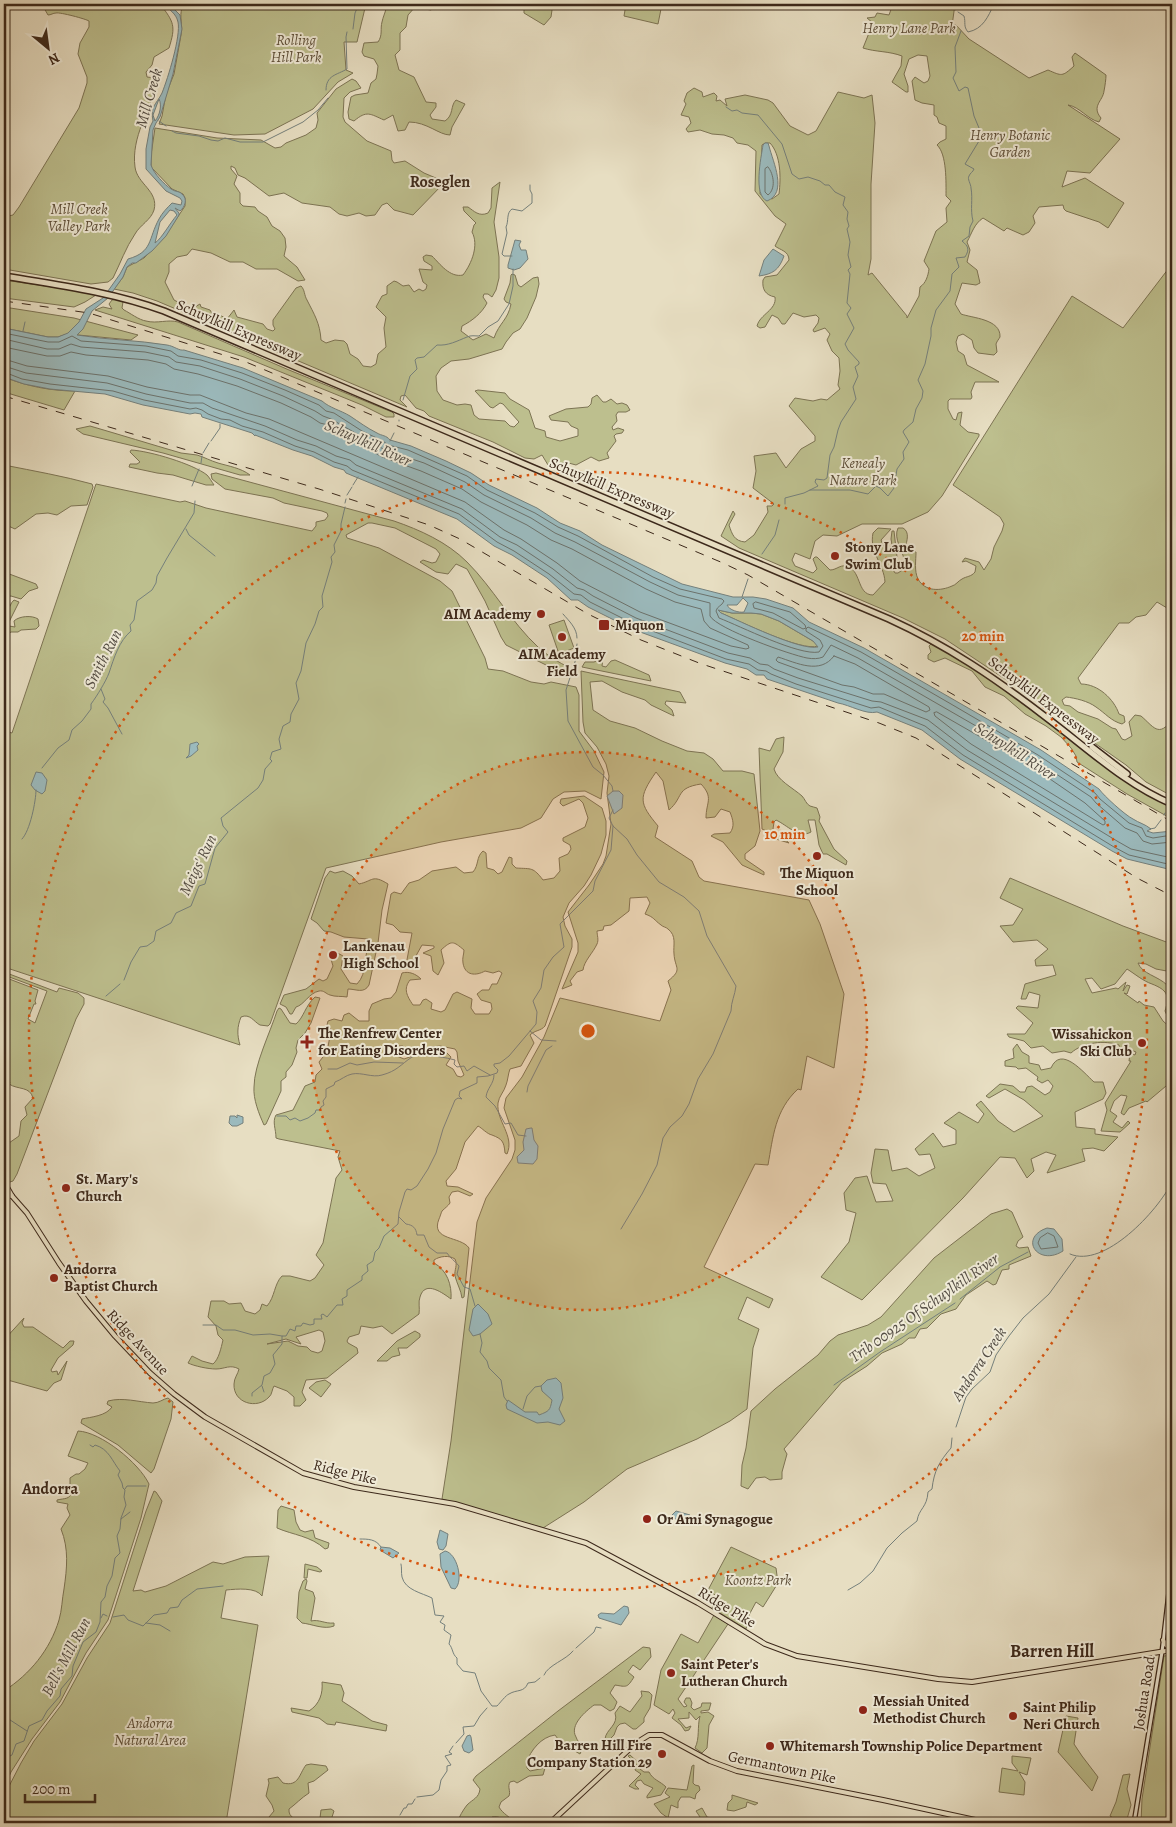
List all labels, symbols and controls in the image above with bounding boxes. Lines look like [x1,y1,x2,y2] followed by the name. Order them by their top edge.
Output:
[862,18,956,38] park label: Henry Lane Park
[22,22,72,72] north arrow
[271,30,322,67] park label: Rolling Hill Park
[45,48,63,70] text: N
[130,66,168,130] water label: Mill Creek
[970,125,1051,162] park label: Henry Botanic Garden
[410,171,470,193] district label: Roseglen
[48,199,111,236] park label: Mill Creek Valley Park
[173,295,305,366] street label: Schuylkill Expressway
[321,414,415,472] water label: Schuylkill River
[546,453,678,524] street label: Schuylkill Expressway
[829,453,897,490] park label: Kenealy Nature Park
[845,537,914,574] place label: Stony Lane Swim Club
[829,550,841,562] marker: Stony Lane Swim Club
[443,604,532,624] place label: AIM Academy
[535,608,547,620] marker: AIM Academy
[615,615,665,635] place label: Miquon
[597,618,611,632] marker: Miquon
[79,626,127,692] water label: Smith Run
[962,626,1005,646] text: 20 min
[556,631,568,643] marker: AIM Academy Field
[517,644,607,681] place label: AIM Academy Field
[984,652,1104,749] street label: Schuylkill Expressway
[970,716,1060,786] water label: Schuylkill River
[765,824,806,844] text: 10 min
[174,831,222,899] water label: Meigs' Run
[811,850,823,862] marker: The Miquon School
[780,863,855,900] place label: The Miquon School
[343,936,419,973] place label: Lankenau High School
[327,949,339,961] marker: Lankenau High School
[579,1022,597,1040] centre of rings
[318,1023,445,1060] place label: The Renfrew Center for Eating Disorders
[1051,1024,1133,1061] place label: Wissahickon Ski Club
[300,1035,314,1049] marker: The Renfrew Center for Eating Disorders
[1136,1037,1148,1049] marker: Wissahickon Ski Club
[76,1169,138,1206] place label: St. Mary's Church
[60,1182,72,1194] marker: St. Mary's Church
[845,1248,1004,1368] water label: Trib 00925 Of Schuylkill River
[63,1259,158,1296] place label: Andorra Baptist Church
[48,1272,60,1284] marker: Andorra Baptist Church
[102,1305,174,1379] street label: Ridge Avenue
[946,1323,1012,1406] water label: Andorra Creek
[311,1454,379,1490] street label: Ridge Pike
[21,1478,78,1500] district label: Andorra
[657,1509,773,1529] place label: Or Ami Synagogue
[641,1513,653,1525] marker: Or Ami Synagogue
[725,1570,792,1590] park label: Koontz Park
[694,1582,760,1632] street label: Ridge Pike
[36,1614,96,1700] water label: Bell's Mill Run
[1010,1639,1094,1663] district label: Barren Hill
[1128,1653,1160,1732] street label: Joshua Road
[681,1654,788,1691] place label: Saint Peter's Lutheran Church
[665,1667,677,1679] marker: Saint Peter's Lutheran Church
[873,1691,986,1728] place label: Messiah United Methodist Church
[1023,1697,1100,1734] place label: Saint Philip Neri Church
[857,1704,869,1716] marker: Messiah United Methodist Church
[1007,1710,1019,1722] marker: Saint Philip Neri Church
[114,1713,186,1750] park label: Andorra Natural Area
[527,1735,652,1772] place label: Barren Hill Fire Company Station 29
[779,1736,1042,1756] place label: Whitemarsh Township Police Department
[764,1740,776,1752] marker: Whitemarsh Township Police Department
[726,1746,838,1788] street label: Germantown Pike
[656,1748,668,1760] marker: Barren Hill Fire Company Station 29
[25,1772,95,1804] scale bar
[32,1779,71,1799] text: 200 m

